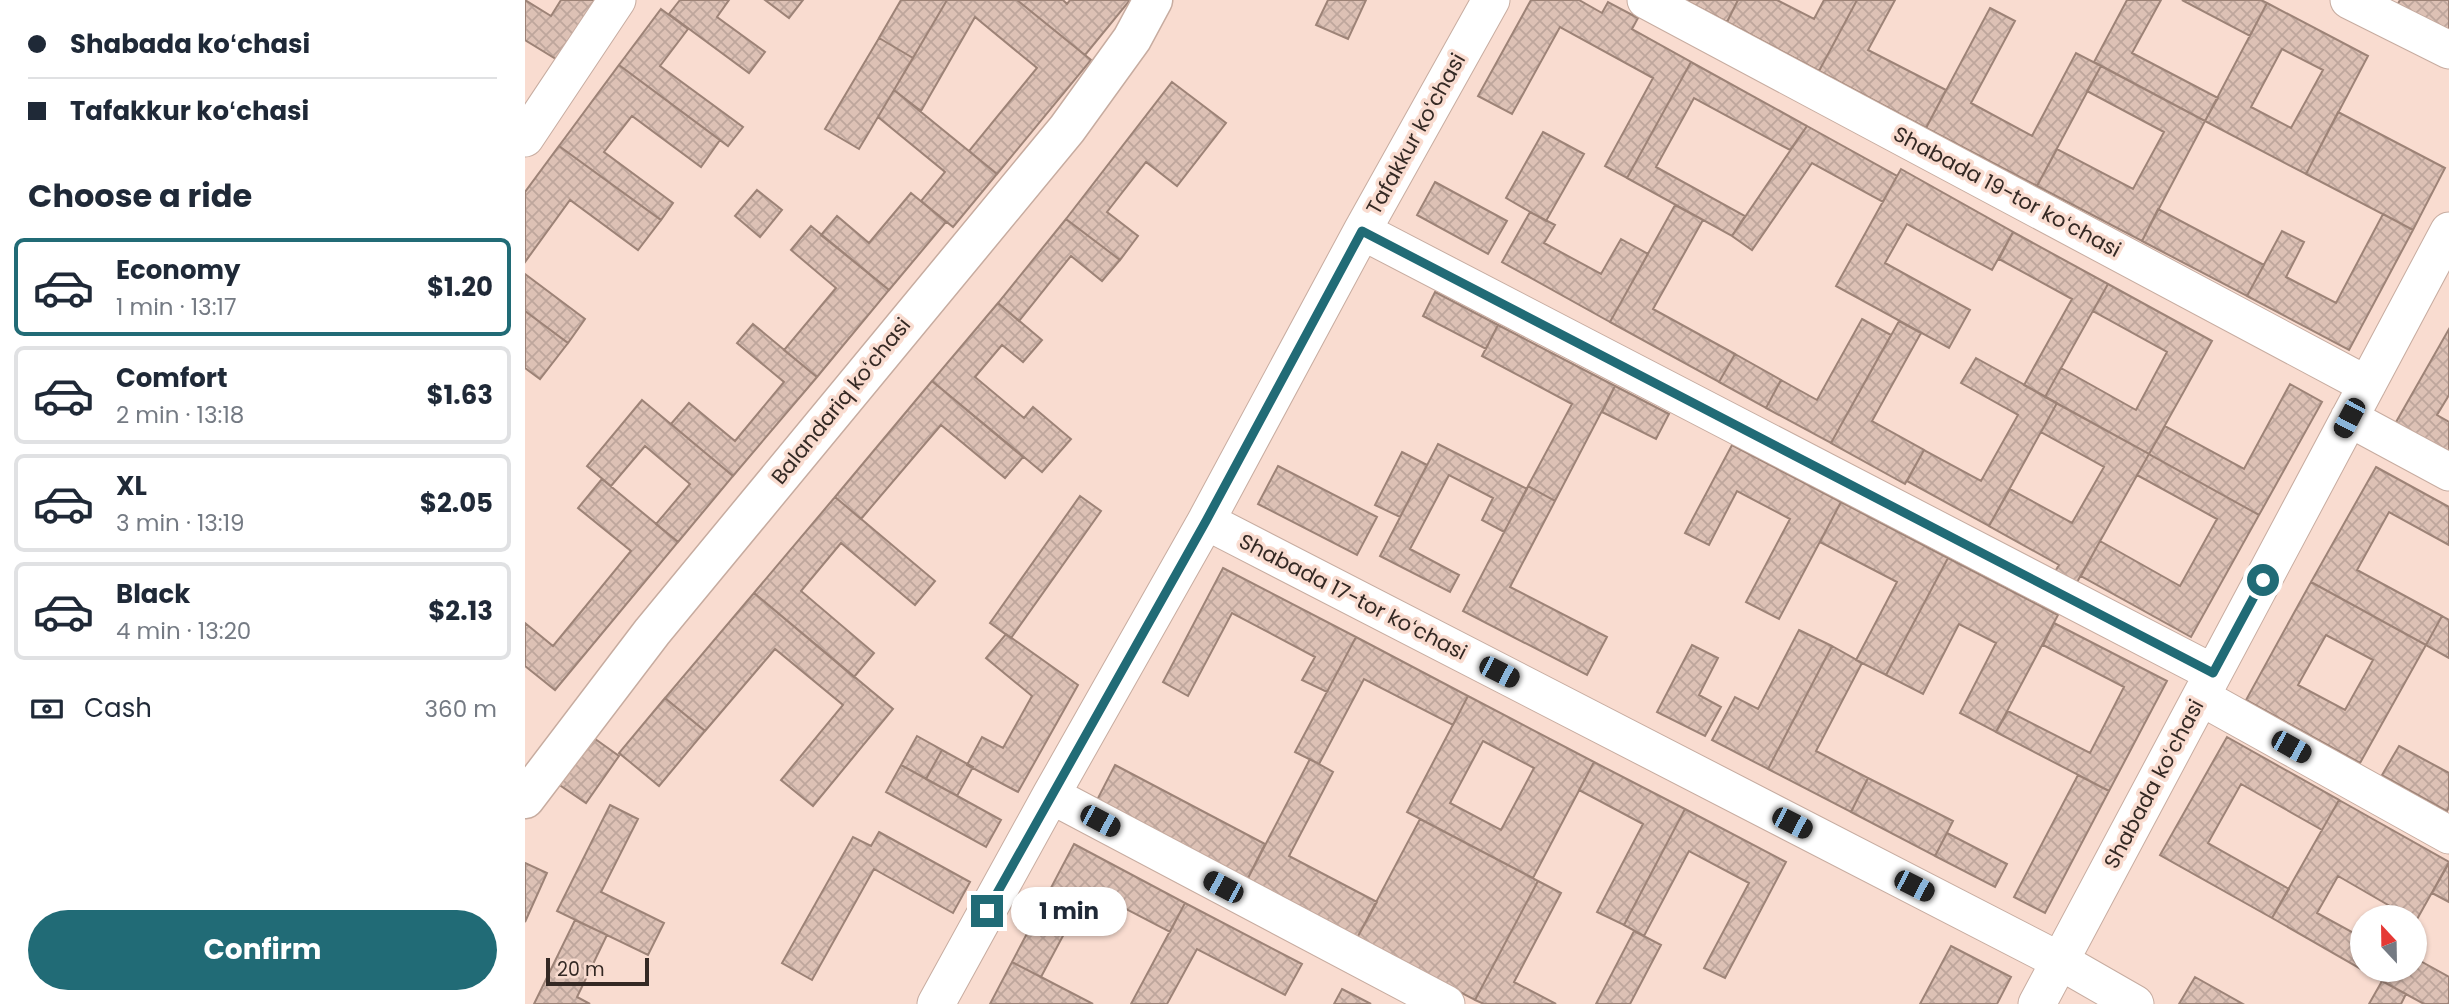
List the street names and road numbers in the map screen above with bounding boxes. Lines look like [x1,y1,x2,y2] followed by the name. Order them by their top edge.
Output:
[1359,48,1472,220] street label: Tafakkur koʻchasi
[1888,119,2126,264] street label: Shabada 19-tor koʻchasi
[764,311,917,490] street label: Balandariq koʻchasi
[1234,526,1472,667] street label: Shabada 17-tor koʻchasi
[2097,694,2210,873] street label: Shabada koʻchasi

